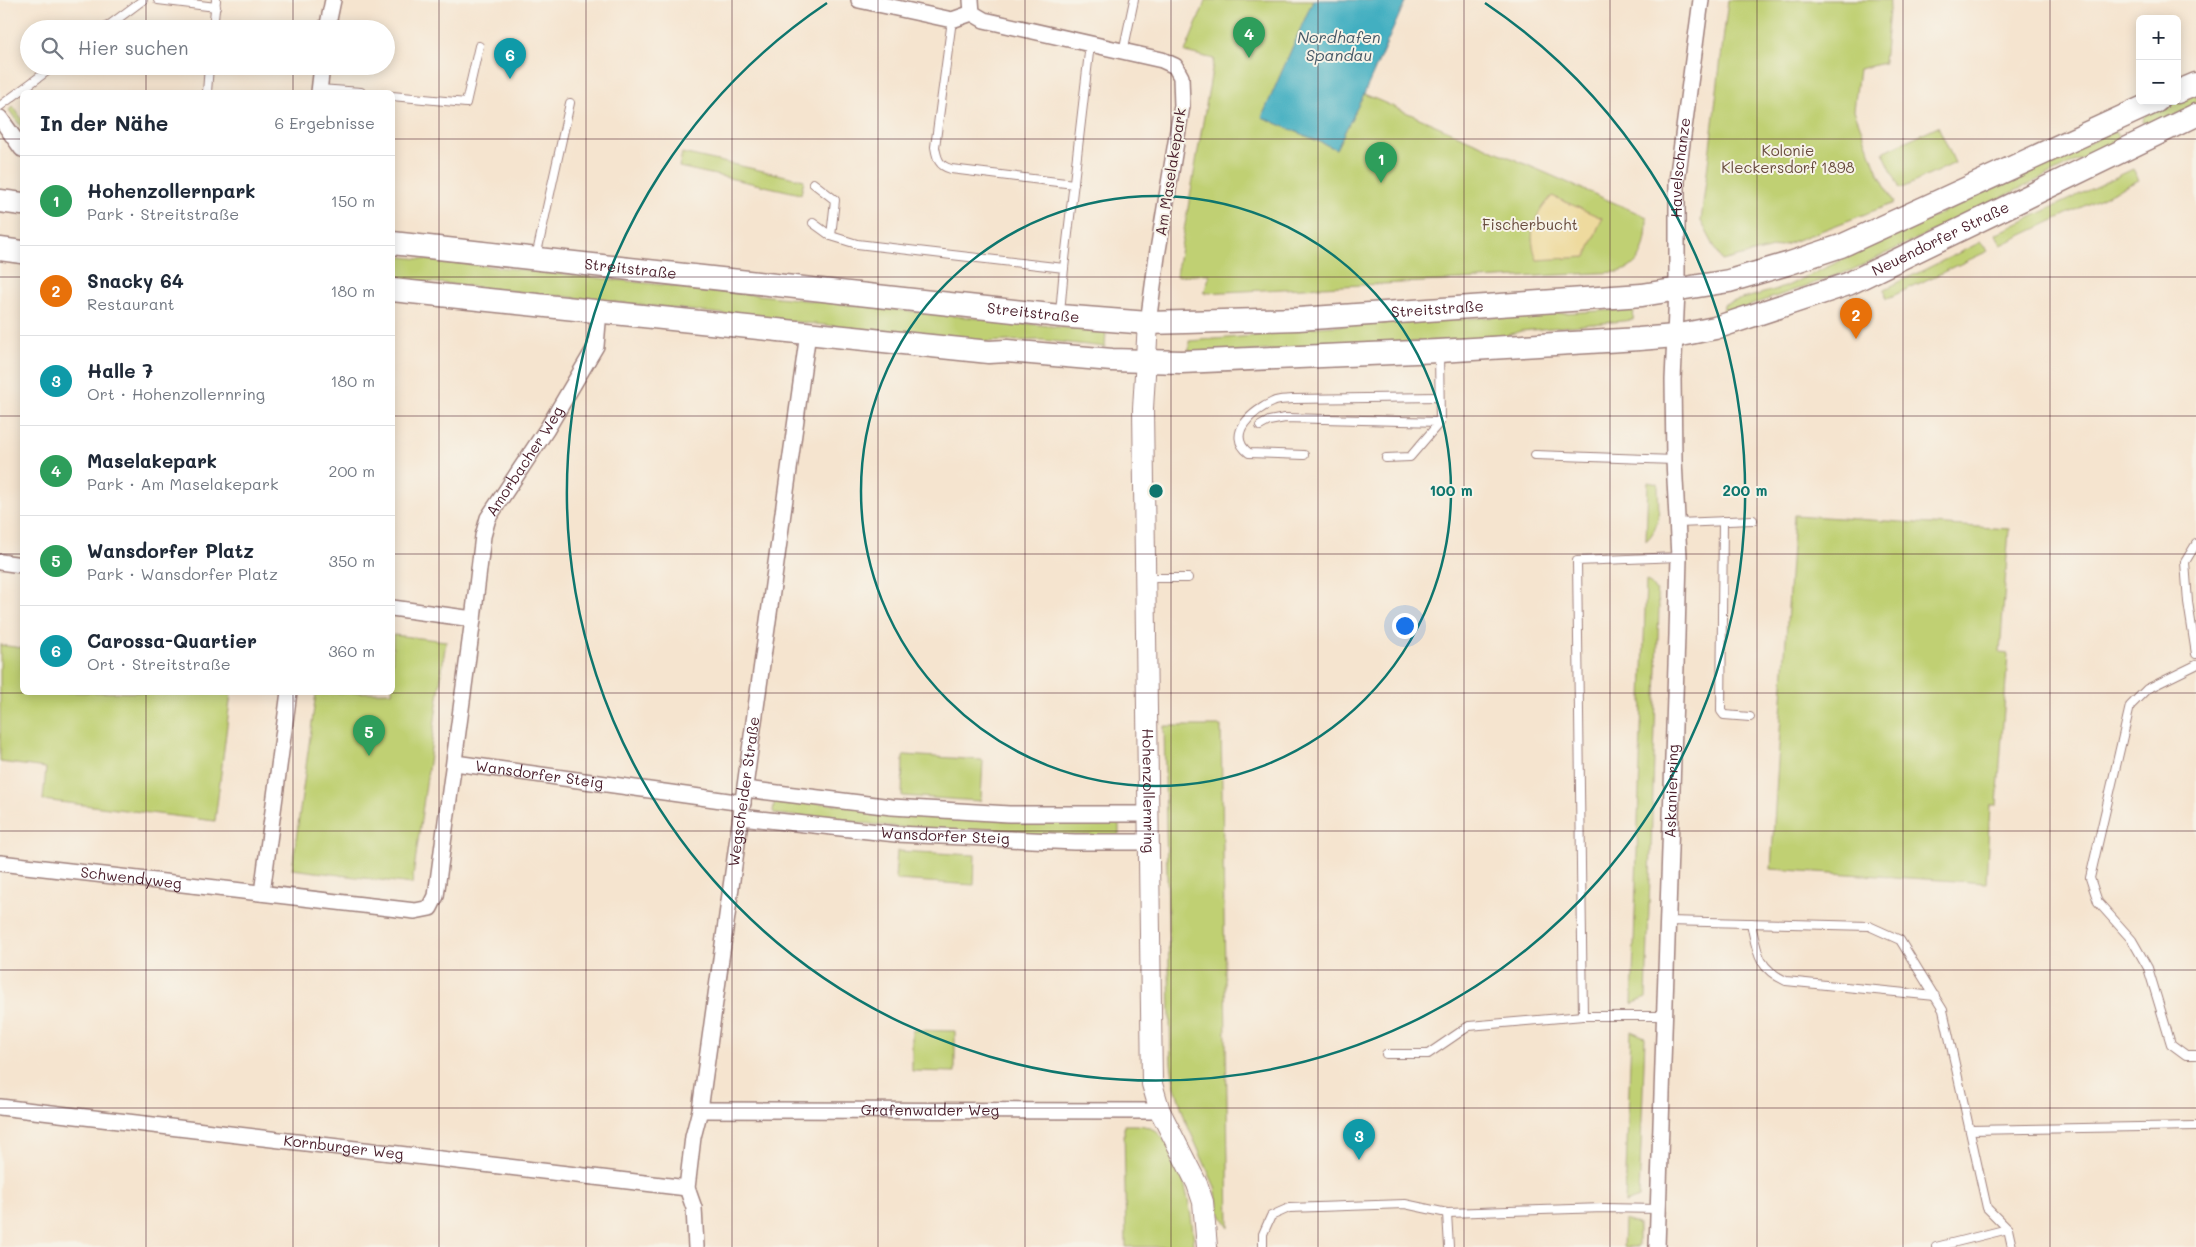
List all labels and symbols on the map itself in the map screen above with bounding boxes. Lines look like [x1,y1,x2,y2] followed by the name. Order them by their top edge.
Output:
[1233,17,1265,58] pin: 4
[1297,26,1381,65] water label: Nordhafen Spandau
[494,38,526,79] pin: 6
[1150,106,1190,237] street label: Am Maselakepark
[1666,116,1694,218] street label: Havelschanze
[1721,140,1855,177] park label: Kolonie Kleckersdorf 1898
[1365,142,1397,183] pin: 1
[1868,196,2012,280] street label: Neuendorfer Straße
[1482,214,1578,234] park label: Fischerbucht
[584,253,678,283] street label: Streitstraße
[1390,295,1484,321] street label: Streitstraße
[986,297,1080,327] street label: Streitstraße
[1840,298,1872,339] pin: 2
[481,402,568,520] street label: Amorbacher Weg
[1429,480,1473,500] text: 100 m
[1723,480,1768,500] text: 200 m
[1147,482,1165,500] centre of rings
[1392,613,1418,639] your location
[353,715,385,756] pin: 5
[723,715,764,868] street label: Wegscheider Straße
[1138,728,1160,854] street label: Hohenzollernring
[1659,744,1682,838] street label: Askanierring
[474,755,605,793] street label: Wansdorfer Steig
[880,821,1010,848] street label: Wansdorfer Steig
[79,861,183,893] street label: Schwendyweg
[861,1099,1000,1120] street label: Grafenwalder Weg
[1343,1119,1375,1160] pin: 3
[283,1130,405,1164] street label: Kornburger Weg

